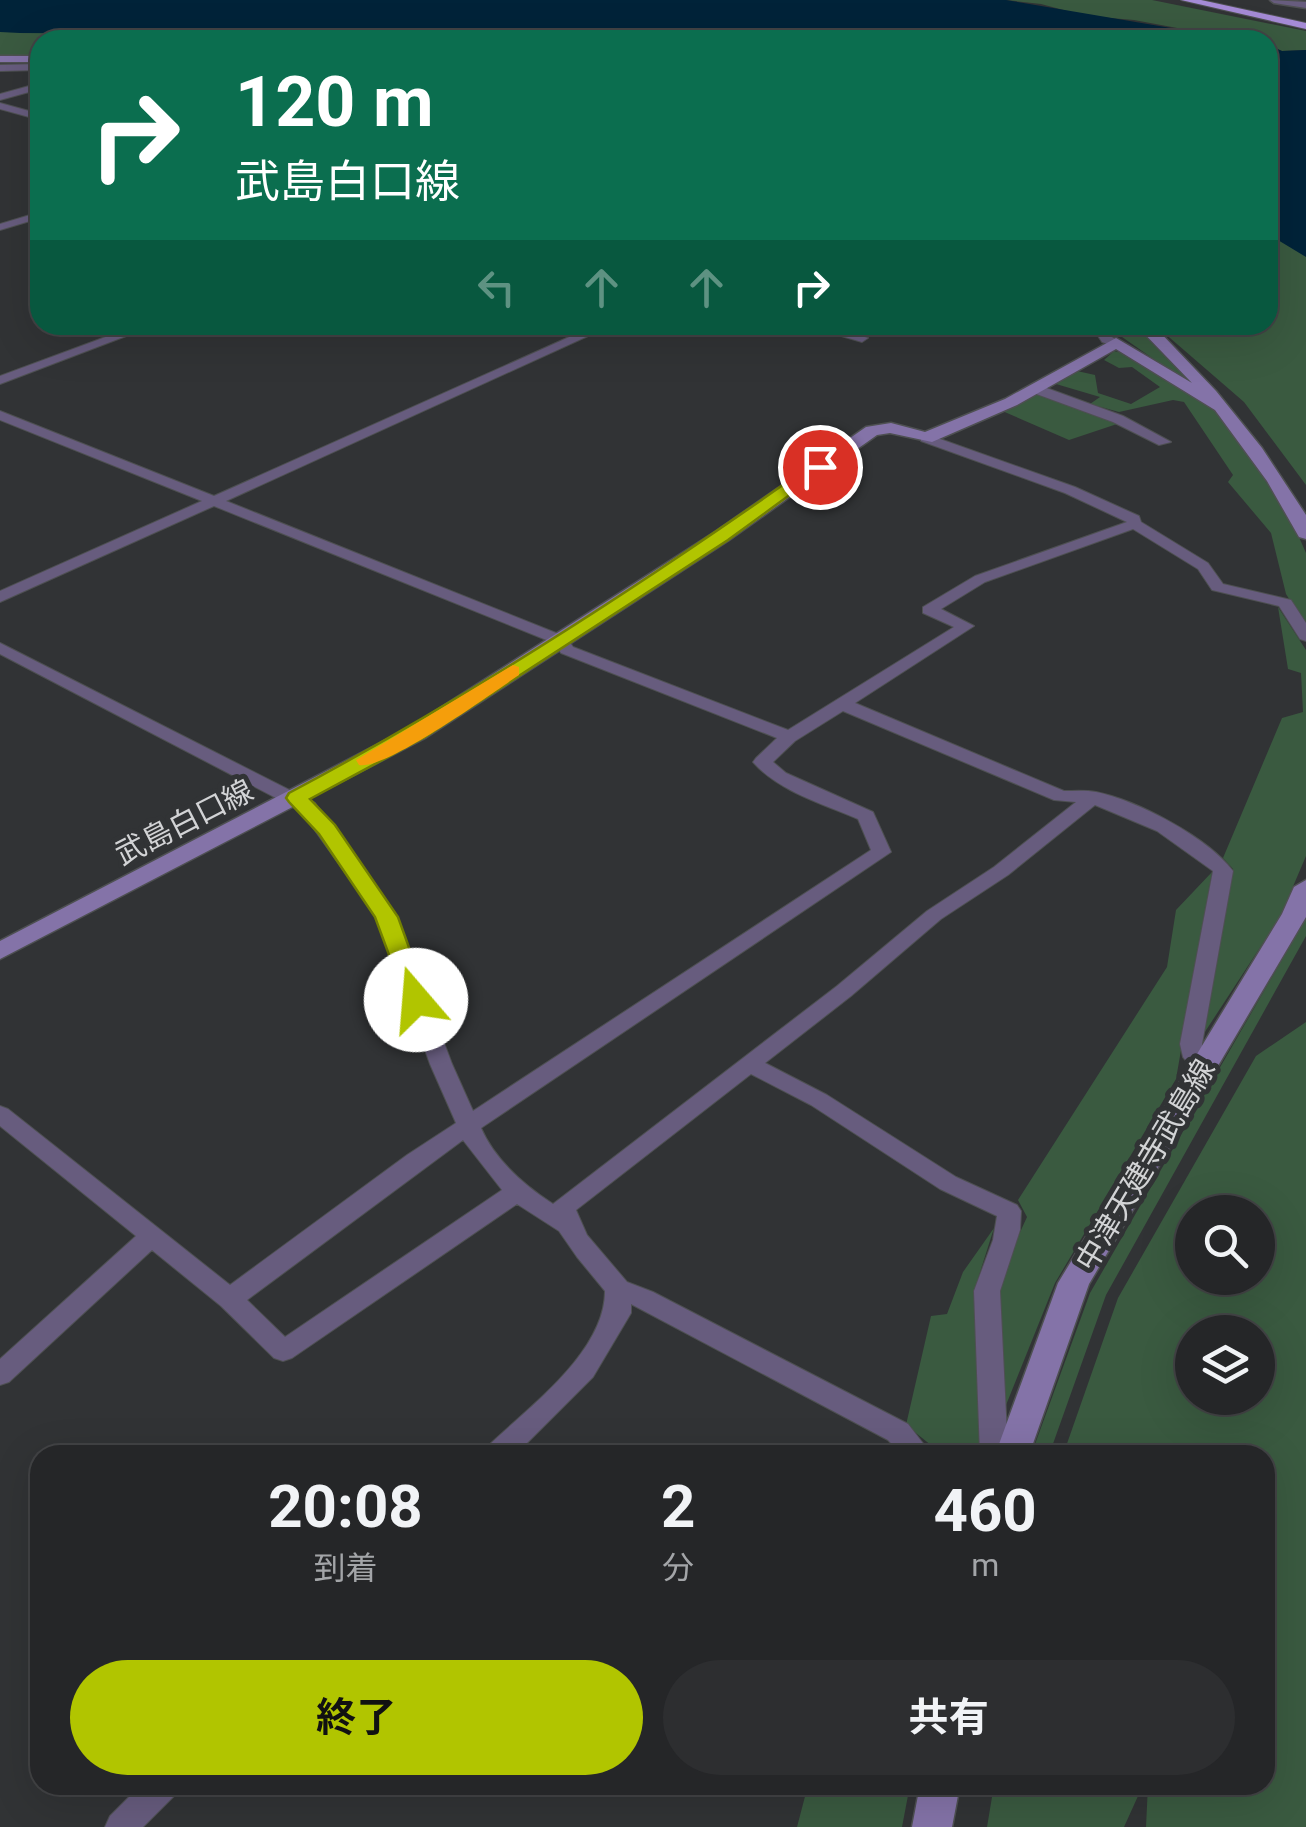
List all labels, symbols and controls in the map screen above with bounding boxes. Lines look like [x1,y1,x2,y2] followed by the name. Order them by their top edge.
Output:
[235,61,434,143] text: 120 m
[70,70,200,200] icon: right
[235,155,460,208] text: 武島白口線
[469,260,524,315] icon: left
[574,260,629,315] icon: ahead
[679,260,734,315] icon: ahead
[784,260,839,315] icon: right
[778,425,863,510] pin
[793,440,848,495] icon: arrive
[109,772,259,872] street label: 武島白口線
[364,948,468,1052] position arrow
[1068,1053,1222,1277] street label: 中津天建寺武島線
[1175,1195,1275,1415] map controls
[1175,1195,1275,1295] button: search
[1175,1315,1275,1415] button: layers
[268,1471,423,1542] text: 20:08
[661,1471,695,1542] text: 2
[934,1475,1037,1546] text: 460
[971,1546,999,1584] text: m
[313,1549,377,1587] text: 到着
[662,1549,694,1587] text: 分
[70,1660,643,1775] button: 終了
[663,1660,1235,1775] button: 共有

